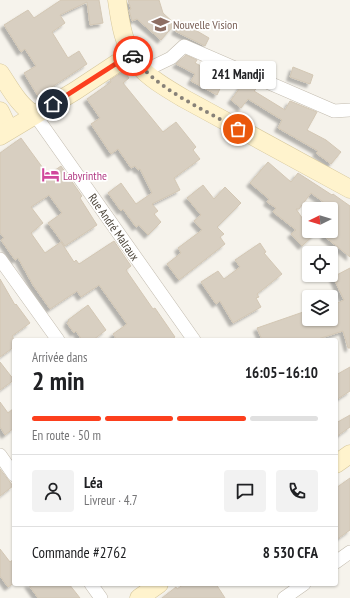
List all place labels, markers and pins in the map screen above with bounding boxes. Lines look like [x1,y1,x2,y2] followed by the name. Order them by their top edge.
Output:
[150,14,170,34] school or university icon: Nouvelle Vision
[173,17,238,32] place label: Nouvelle Vision
[200,61,276,89] callout: 241 Mandji
[36,87,70,121] pin
[221,112,255,146] pin
[40,165,60,185] hotel icon: Labyrinthe
[63,168,107,183] place label: Labyrinthe

